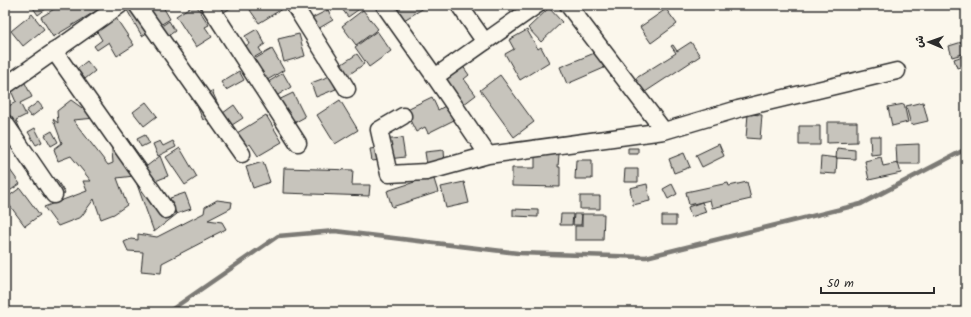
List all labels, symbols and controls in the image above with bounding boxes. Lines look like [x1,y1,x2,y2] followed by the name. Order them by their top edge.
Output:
[909,22,949,62] north arrow
[911,35,929,48] text: ش
[821,269,934,295] scale bar
[827,274,854,293] text: 50 m

